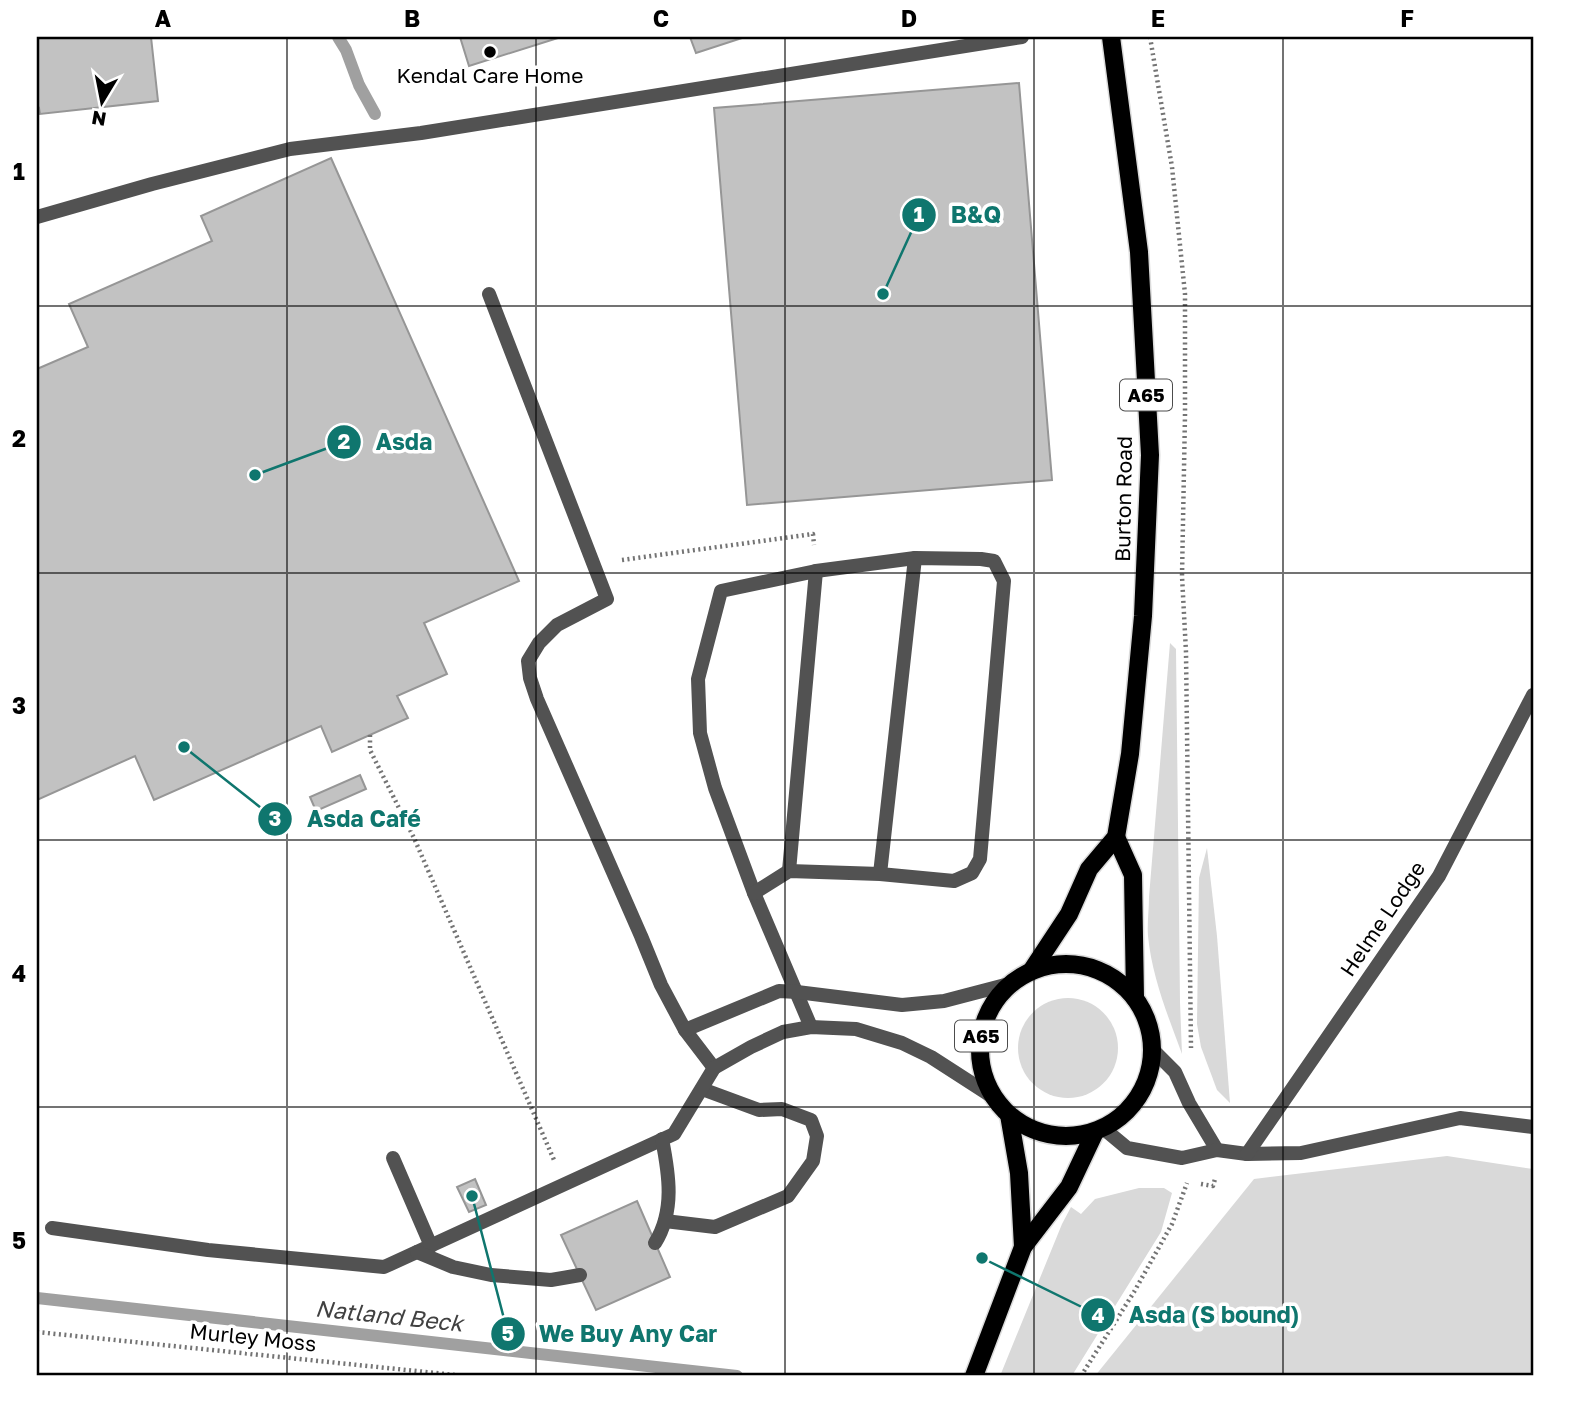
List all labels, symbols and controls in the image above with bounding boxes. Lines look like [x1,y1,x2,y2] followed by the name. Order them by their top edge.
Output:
[155,4,172,32] text: A
[404,4,420,32] text: B
[653,4,669,32] text: C
[901,4,917,32] text: D
[1151,4,1165,32] text: E
[1400,4,1414,32] text: F
[482,44,498,60] marker: Kendal Care Home
[397,62,583,88] place label: Kendal Care Home
[66,66,136,136] north arrow
[90,107,108,132] text: N
[13,157,25,185] text: 1
[902,193,1015,237] callout: B&Q
[951,200,1001,228] text: B&Q
[914,201,925,227] text: 1
[1120,380,1172,410] road number: A65
[327,420,447,464] callout: Asda
[12,424,26,452] text: 2
[376,427,432,455] text: Asda
[338,428,351,454] text: 2
[1109,436,1137,562] street label: Burton Road
[12,691,26,719] text: 3
[258,797,435,841] callout: Asda Café
[307,804,421,832] text: Asda Café
[269,805,281,831] text: 3
[1334,856,1430,981] street label: Helme Lodge
[12,959,26,987] text: 4
[955,1020,1007,1052] road number: A65
[12,1226,26,1254] text: 5
[314,1293,466,1337] water label: Natland Beck
[1080,1293,1314,1337] callout: Asda (S bound)
[1129,1300,1299,1328] text: Asda (S bound)
[1091,1302,1105,1328] text: 4
[490,1312,732,1356] callout: We Buy Any Car
[189,1317,318,1357] street label: Murley Moss
[539,1319,717,1347] text: We Buy Any Car
[502,1320,515,1346] text: 5

